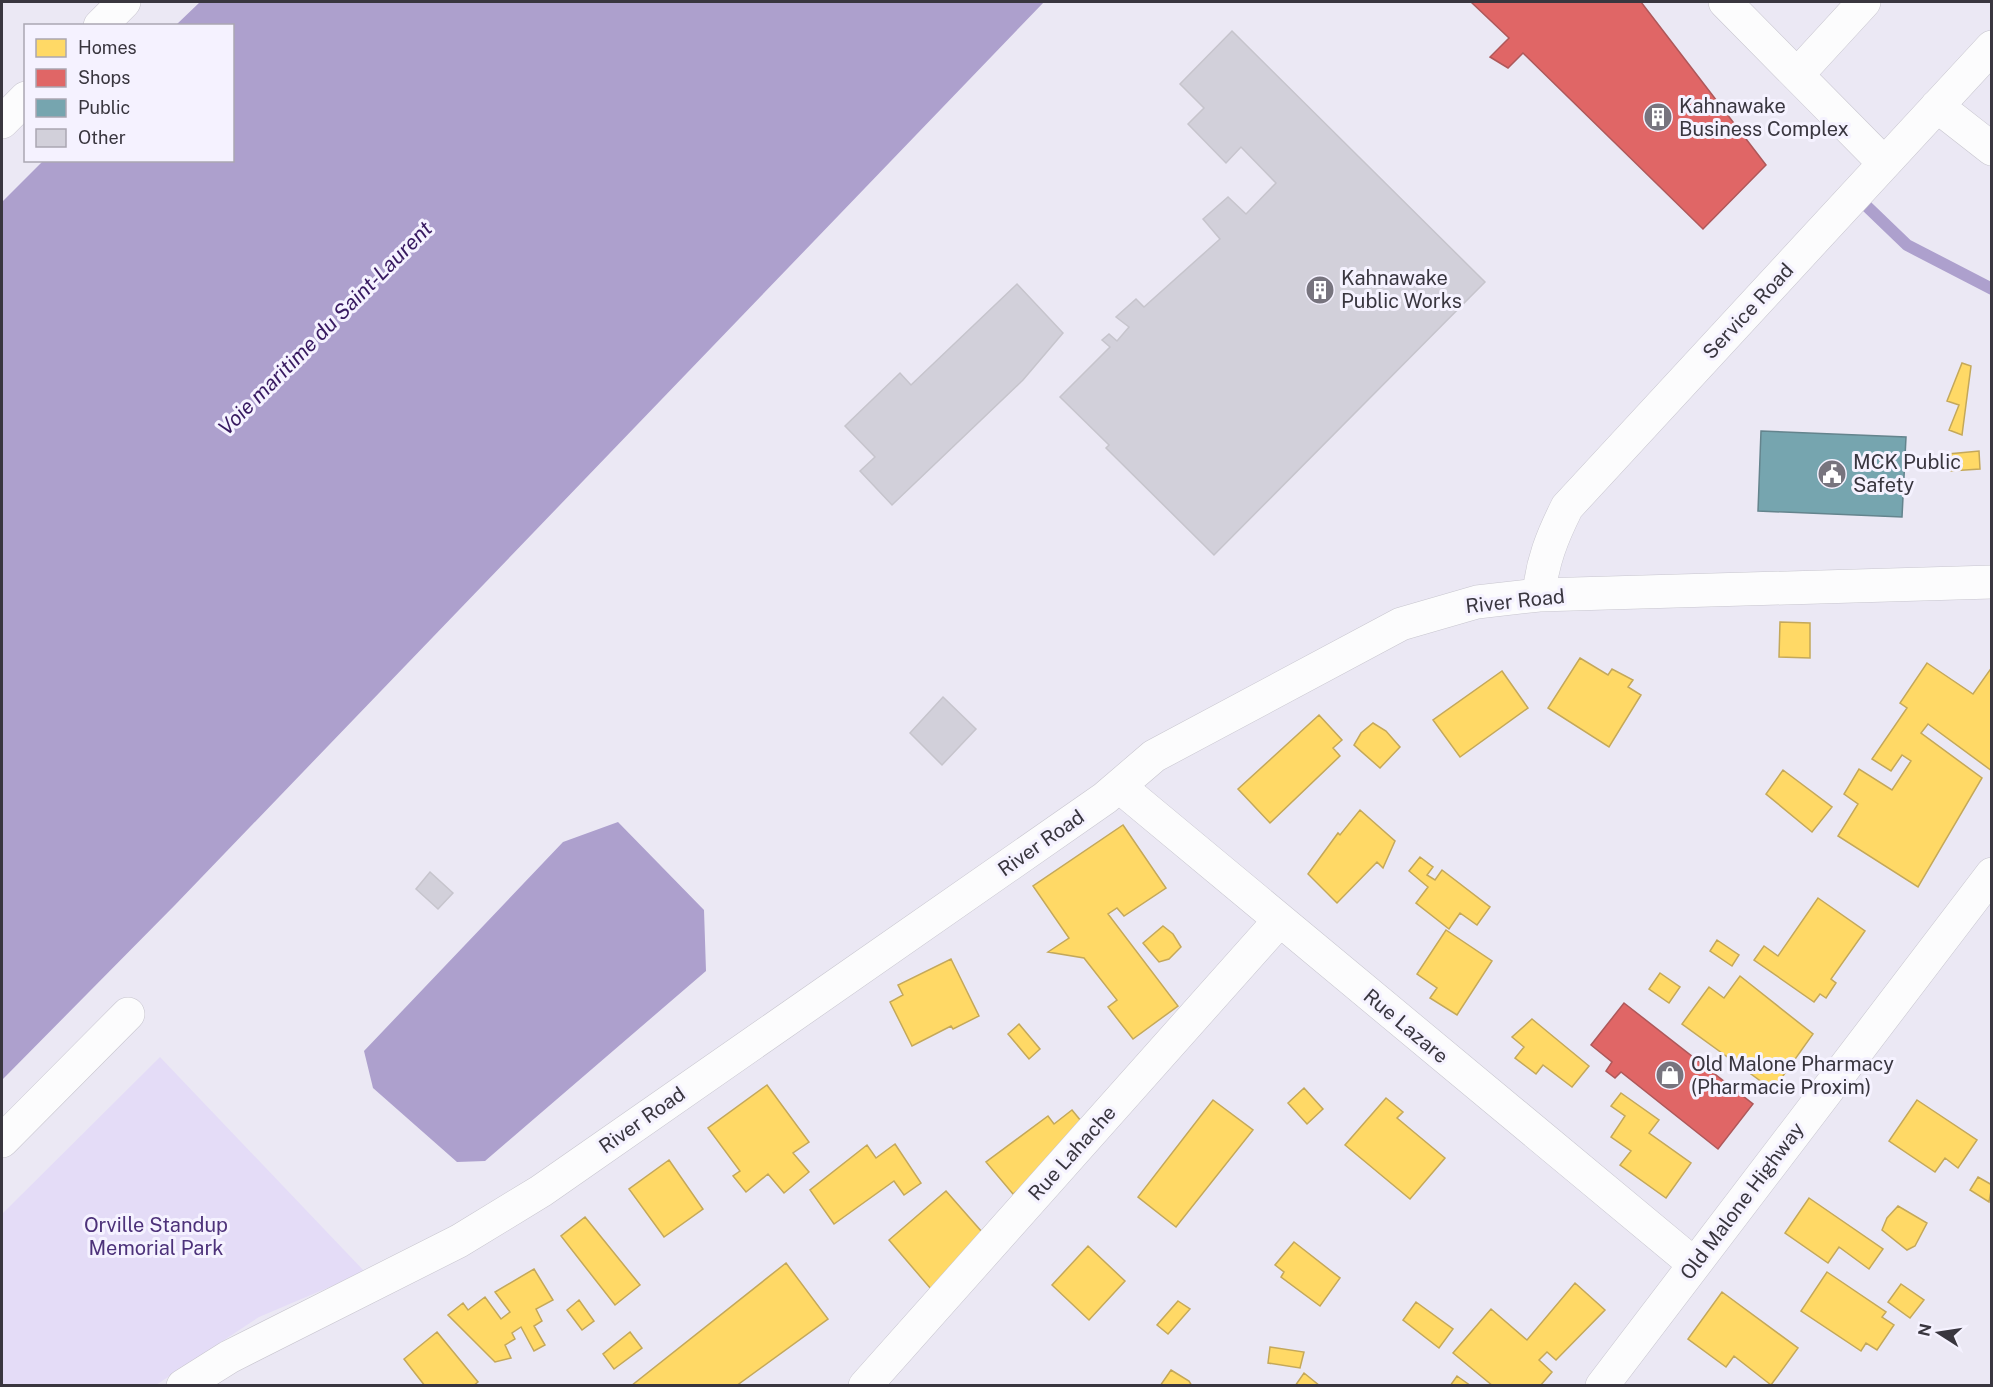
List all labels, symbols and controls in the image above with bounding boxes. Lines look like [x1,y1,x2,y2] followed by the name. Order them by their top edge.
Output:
[24,24,234,162] legend
[78,37,137,58] text: Homes
[78,67,130,88] text: Shops
[1679,94,1849,141] place label: Kahnawake Business Complex
[78,97,130,118] text: Public
[1642,101,1674,133] building icon: Kahnawake Business Complex
[78,127,126,148] text: Other
[213,216,437,440] water label: Voie maritime du Saint-Laurent
[1698,258,1798,364] street label: Service Road
[1341,266,1462,313] place label: Kahnawake Public Works
[1304,274,1336,306] building icon: Kahnawake Public Works
[1853,450,1961,497] place label: MCK Public Safety
[1816,458,1848,490] public building icon: MCK Public Safety
[1464,584,1566,618] street label: River Road
[993,805,1089,881] street label: River Road
[1359,984,1453,1068] street label: Rue Lazare
[1691,1052,1894,1099] place label: Old Malone Pharmacy (Pharmacie Proxim)
[1654,1059,1686,1091] shop icon: Old Malone Pharmacy (Pharmacie Proxim)
[594,1082,690,1158] street label: River Road
[1023,1101,1121,1205] street label: Rue Lahache
[1675,1117,1809,1284] street label: Old Malone Highway
[84,1213,228,1260] park label: Orville Standup Memorial Park
[1909,1303,1969,1363] north arrow
[1914,1322,1935,1338] text: N

